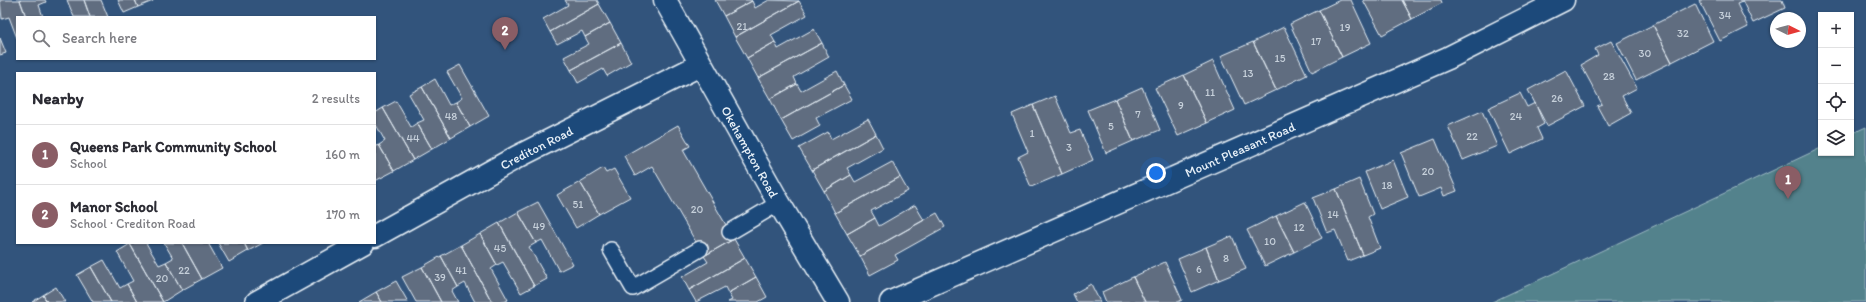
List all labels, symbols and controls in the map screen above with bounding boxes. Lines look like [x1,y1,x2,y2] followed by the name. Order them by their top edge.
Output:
[1719,9,1732,22] house number: 34
[1770,12,1806,48] north arrow
[1818,12,1854,156] map controls
[1818,12,1854,48] button: +
[16,16,376,60] search box
[492,17,518,50] pin: 2
[737,20,747,33] house number: 21
[1340,21,1351,34] house number: 19
[30,27,52,49] icon: search
[1677,27,1689,40] house number: 32
[62,29,137,47] text: Search here
[1311,35,1322,48] house number: 17
[1639,47,1652,60] house number: 30
[1818,48,1854,84] button: −
[1275,52,1286,65] house number: 15
[1242,67,1254,80] house number: 13
[1603,70,1615,83] house number: 28
[1818,84,1854,120] button: locate
[1205,86,1215,99] house number: 11
[32,88,84,108] text: Nearby
[312,91,360,106] text: 2 results
[1551,92,1563,105] house number: 26
[1178,99,1184,112] house number: 9
[718,103,782,200] street label: Okehampton Road
[1135,108,1141,121] house number: 7
[445,110,457,123] house number: 48
[1510,110,1523,123] house number: 24
[1183,118,1297,180] street label: Mount Pleasant Road
[1108,120,1114,133] house number: 5
[1818,120,1854,156] button: layers
[497,123,575,172] street label: Crediton Road
[1029,127,1035,140] house number: 1
[1466,130,1478,143] house number: 22
[406,132,420,145] house number: 44
[70,138,276,156] text: Queens Park Community School
[1066,141,1072,154] house number: 3
[42,147,48,162] text: 1
[325,147,360,162] text: 160 m
[70,156,107,171] text: School
[1146,163,1166,183] your location
[1422,165,1435,178] house number: 20
[1775,166,1801,199] pin: 1
[1381,179,1393,192] house number: 18
[70,198,158,216] text: Manor School
[573,198,583,211] house number: 51
[691,203,704,216] house number: 20
[42,207,48,222] text: 2
[326,207,360,222] text: 170 m
[1327,208,1339,221] house number: 14
[70,216,195,231] text: School · Crediton Road
[533,220,545,233] house number: 49
[1294,221,1305,234] house number: 12
[1264,235,1276,248] house number: 10
[494,242,506,255] house number: 45
[1223,252,1229,265] house number: 8
[1196,263,1202,276] house number: 6
[178,264,190,277] house number: 22
[455,264,467,277] house number: 41
[434,271,446,284] house number: 39
[156,272,169,285] house number: 20

